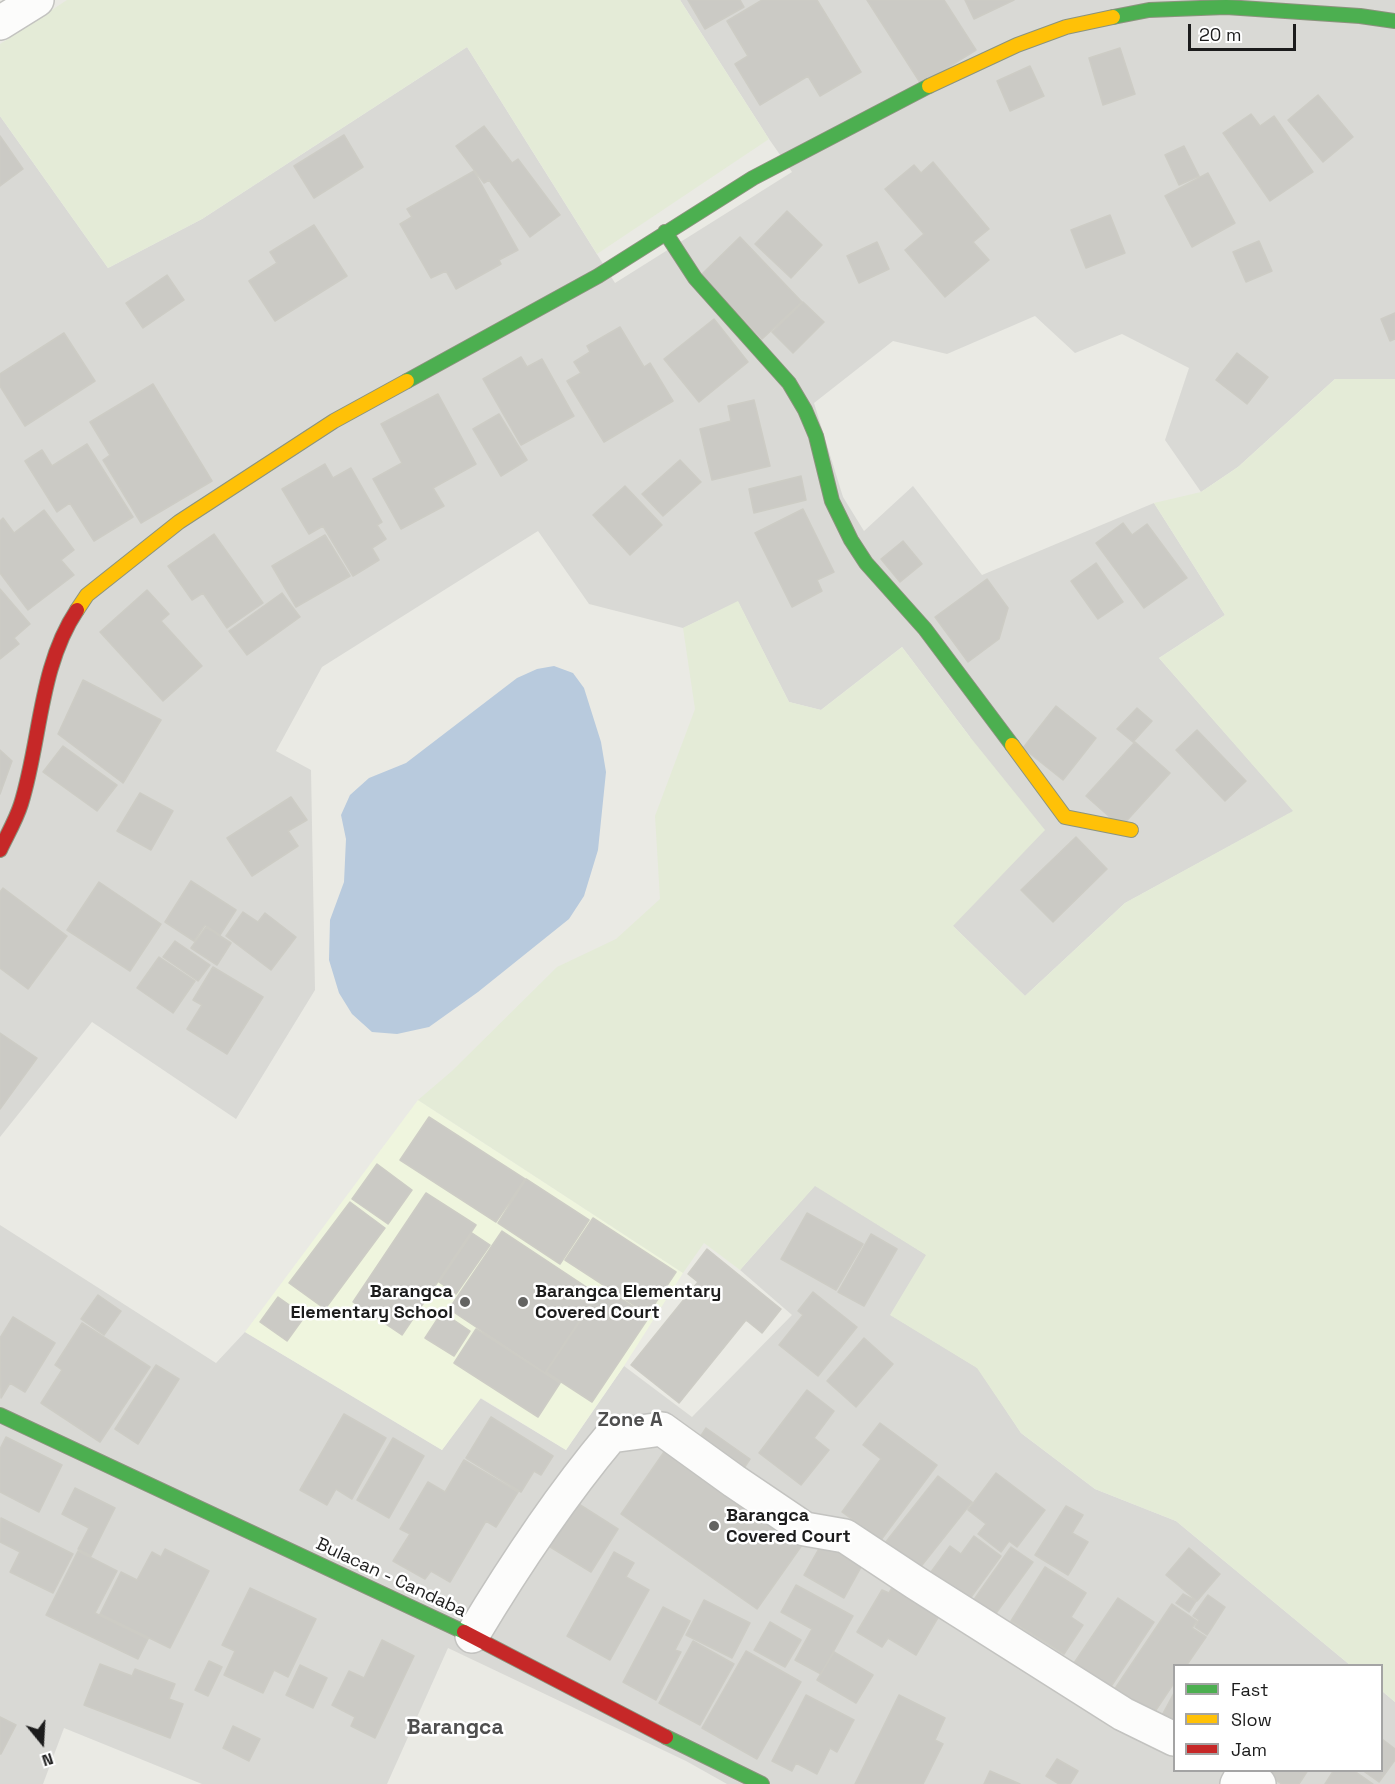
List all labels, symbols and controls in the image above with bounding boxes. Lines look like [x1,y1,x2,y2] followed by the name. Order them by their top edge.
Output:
[1191,12,1299,50] scale bar
[1199,23,1242,46] text: 20 m
[290,1281,453,1324] place label: Barangca Elementary School
[535,1281,721,1324] place label: Barangca Elementary Covered Court
[458,1295,472,1309] marker: Barangca Elementary School
[516,1295,530,1309] marker: Barangca Elementary Covered Court
[597,1409,663,1433] district label: Zone A
[726,1505,851,1547] place label: Barangca Covered Court
[707,1519,721,1533] marker: Barangca Covered Court
[312,1534,470,1622] street label: Bulacan - Candaba
[1173,1664,1383,1772] legend
[1231,1678,1268,1701] text: Fast
[1231,1708,1272,1731] text: Slow
[12,1712,72,1772] north arrow
[406,1715,504,1741] district label: Barangca
[1231,1738,1267,1761] text: Jam
[39,1748,56,1771] text: N

